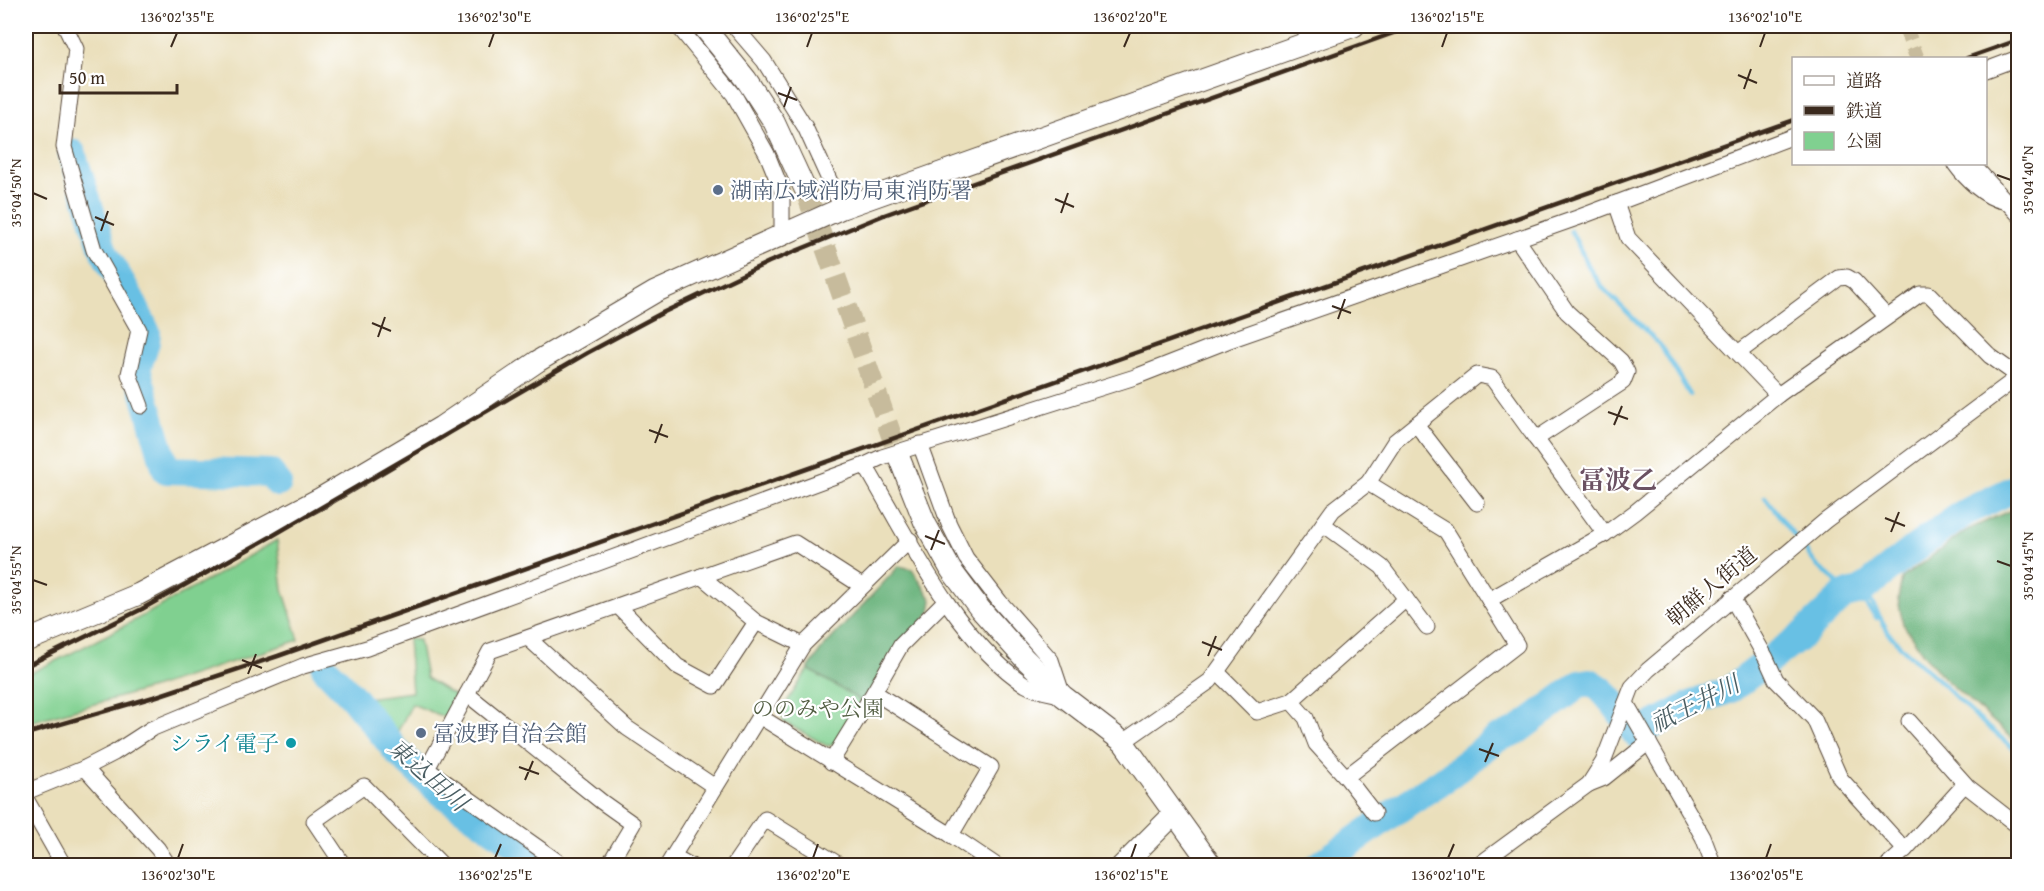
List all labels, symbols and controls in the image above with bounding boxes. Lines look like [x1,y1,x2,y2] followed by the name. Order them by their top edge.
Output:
[140,6,214,27] text: 136°02'35"E
[457,6,531,27] text: 136°02'30"E
[775,6,849,27] text: 136°02'25"E
[1093,6,1167,27] text: 136°02'20"E
[1410,6,1484,27] text: 136°02'15"E
[1728,6,1802,27] text: 136°02'10"E
[60,57,177,95] scale bar
[1792,57,1987,165] legend
[69,64,105,91] text: 50 m
[1846,67,1882,94] text: 道路
[1846,97,1882,124] text: 鉄道
[1846,127,1882,154] text: 公園
[2017,145,2038,214] text: 35°04'40"N
[5,158,26,227] text: 35°04'50"N
[730,174,972,206] place label: 湖南広域消防局東消防署
[711,183,725,197] marker: 湖南広域消防局東消防署
[1579,460,1657,499] district label: 冨波乙
[2017,531,2038,600] text: 35°04'45"N
[1659,538,1763,634] street label: 朝鮮人街道
[5,545,26,614] text: 35°04'55"N
[1644,665,1748,741] water label: 祇王井川
[752,692,884,724] park label: ののみや公園
[433,717,587,749] place label: 冨波野自治会館
[414,726,428,740] marker: 冨波野自治会館
[170,727,279,759] place label: シライ電子
[381,730,478,821] water label: 東込田川
[284,736,298,750] marker: シライ電子
[141,864,215,885] text: 136°02'30"E
[458,864,532,885] text: 136°02'25"E
[776,864,850,885] text: 136°02'20"E
[1094,864,1168,885] text: 136°02'15"E
[1411,864,1485,885] text: 136°02'10"E
[1729,864,1803,885] text: 136°02'05"E

